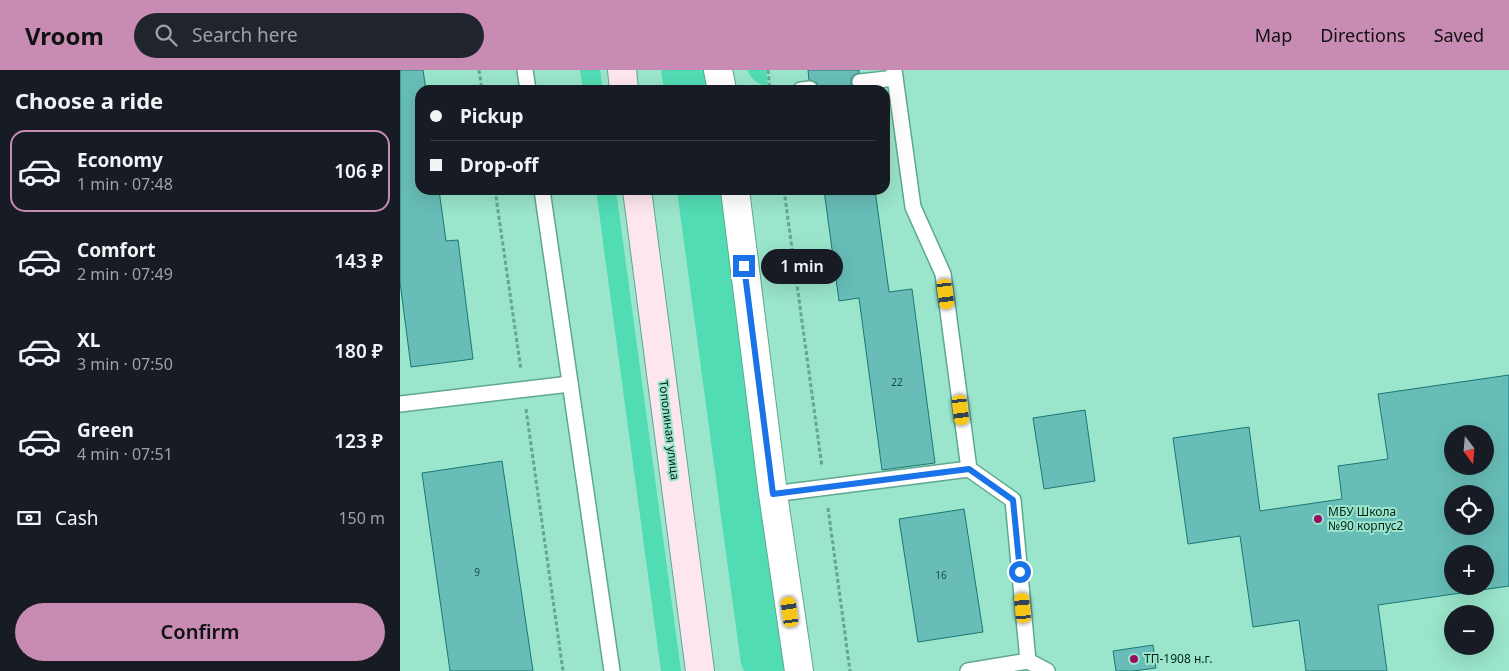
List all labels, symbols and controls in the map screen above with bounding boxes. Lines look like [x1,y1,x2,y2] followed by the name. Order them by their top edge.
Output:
[134,13,484,58] search box
[25,19,104,52] text: Vroom
[152,21,180,49] icon: search
[192,22,298,48] text: Search here
[1255,23,1292,47] text: Map
[1320,23,1406,47] text: Directions
[1434,23,1484,47] text: Saved
[15,85,163,115] text: Choose a ride
[460,103,523,129] text: Pickup
[77,147,163,173] text: Economy
[17,149,62,194] icon: car
[460,152,539,178] text: Drop-off
[334,158,383,184] text: 106 ₽
[77,173,173,195] text: 1 min · 07:48
[77,237,156,263] text: Comfort
[17,239,62,284] icon: car
[334,248,383,274] text: 143 ₽
[762,248,844,284] callout: 1 min
[733,255,755,277] route end
[780,255,824,277] text: 1 min
[77,263,173,285] text: 2 min · 07:49
[936,278,955,310] car
[77,327,100,353] text: XL
[17,329,62,374] icon: car
[334,338,383,364] text: 180 ₽
[77,353,173,375] text: 3 min · 07:50
[891,375,903,389] house number: 22
[655,379,684,481] street label: Тополиная улица
[951,394,970,426] car
[77,417,134,443] text: Green
[17,419,62,464] icon: car
[1444,425,1494,475] north arrow
[1444,425,1494,655] map controls
[334,428,383,454] text: 123 ₽
[77,443,173,465] text: 4 min · 07:51
[1444,485,1494,535] button: locate
[1328,503,1404,534] place label: МБУ Школа №90 корпус2
[15,504,43,532] icon: cash
[55,505,99,531] text: Cash
[338,507,385,529] text: 150 m
[1312,513,1324,525] marker: МБУ Школа №90 корпус2
[1444,545,1494,595] button: +
[1009,561,1031,583] route start
[474,565,480,579] house number: 9
[935,568,947,582] house number: 16
[1014,592,1031,624] car
[780,596,799,628] car
[15,603,385,661] button: Confirm
[1444,605,1494,655] button: −
[1144,650,1213,667] place label: ТП-1908 н.г.
[1128,653,1140,665] marker: ТП-1908 н.г.

